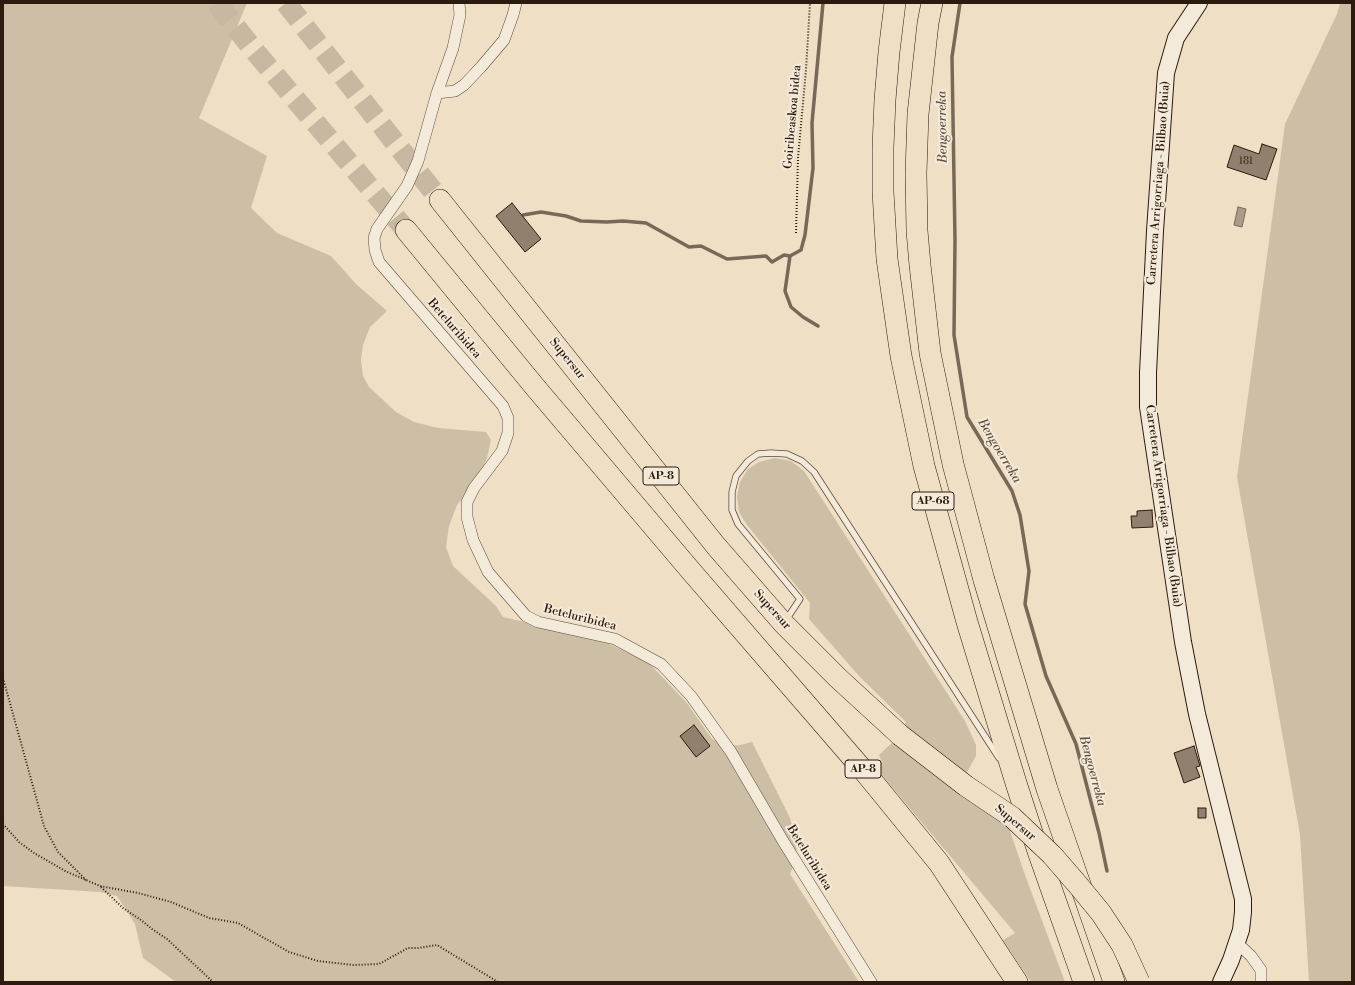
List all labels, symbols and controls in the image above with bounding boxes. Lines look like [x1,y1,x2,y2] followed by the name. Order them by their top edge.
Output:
[781,64,805,170] street label: Goiribeaskoa bidea
[1145,81,1173,285] street label: Carretera Arrigorriaga - Bilbao (Buia)
[935,91,951,163] water label: Bengoerreka
[1239,156,1253,168] house number: 181
[424,296,484,362] street label: Beteluribidea
[546,335,588,383] street label: Supersur
[1142,404,1184,608] street label: Carretera Arrigorriaga - Bilbao (Buia)
[974,416,1024,486] water label: Bengoerreka
[643,467,679,485] road number: AP-8
[912,492,954,510] road number: AP-68
[750,587,794,633] street label: Supersur
[542,602,618,634] street label: Beteluribidea
[1075,734,1109,808] water label: Bengoerreka
[845,760,881,778] road number: AP-8
[992,802,1038,844] street label: Supersur
[783,823,835,893] street label: Beteluribidea

